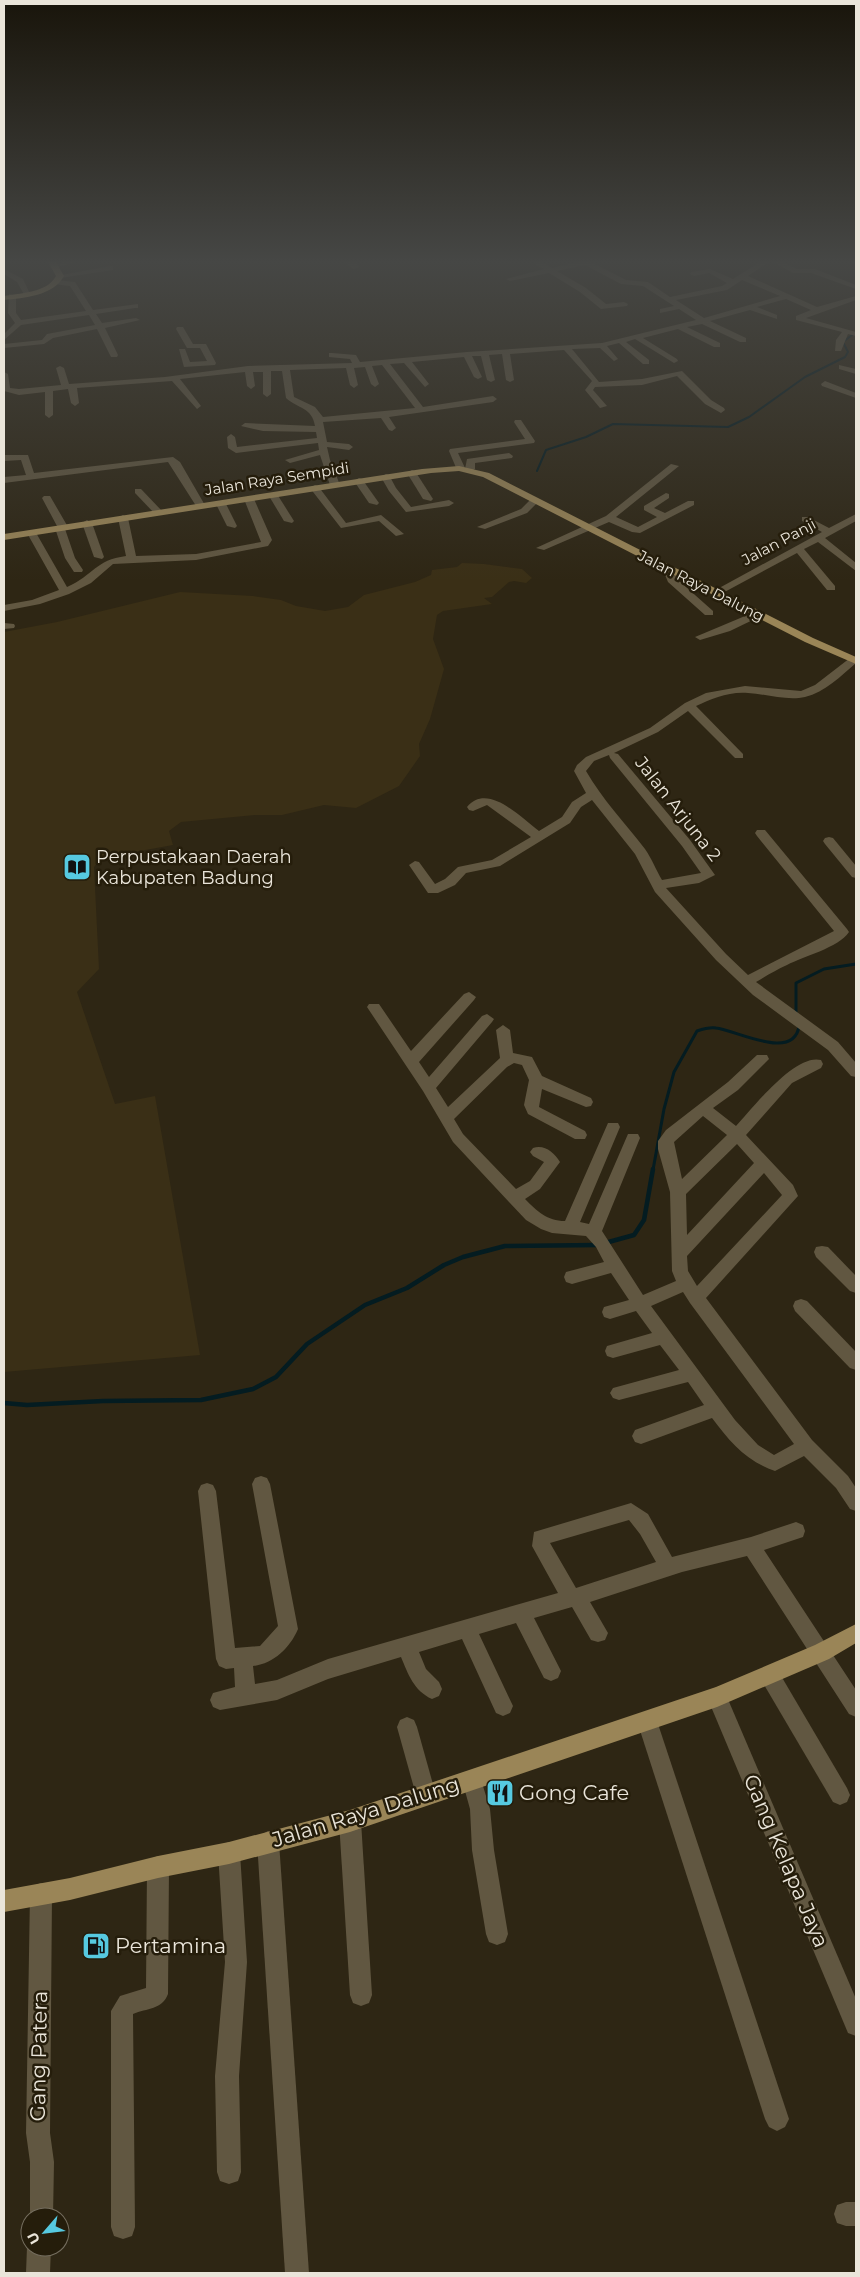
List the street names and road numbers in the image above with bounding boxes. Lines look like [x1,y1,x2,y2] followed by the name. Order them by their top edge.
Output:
[202,458,350,499] street label: Jalan Raya Sempidi
[738,514,819,569] street label: Jalan Panji
[634,545,767,626] street label: Jalan Raya Dalung
[630,751,726,866] street label: Jalan Arjuna 2
[739,1770,834,1951] street label: Gang Kelapa Jaya
[268,1771,463,1852] street label: Jalan Raya Dalung
[25,1990,52,2122] street label: Gang Patera

